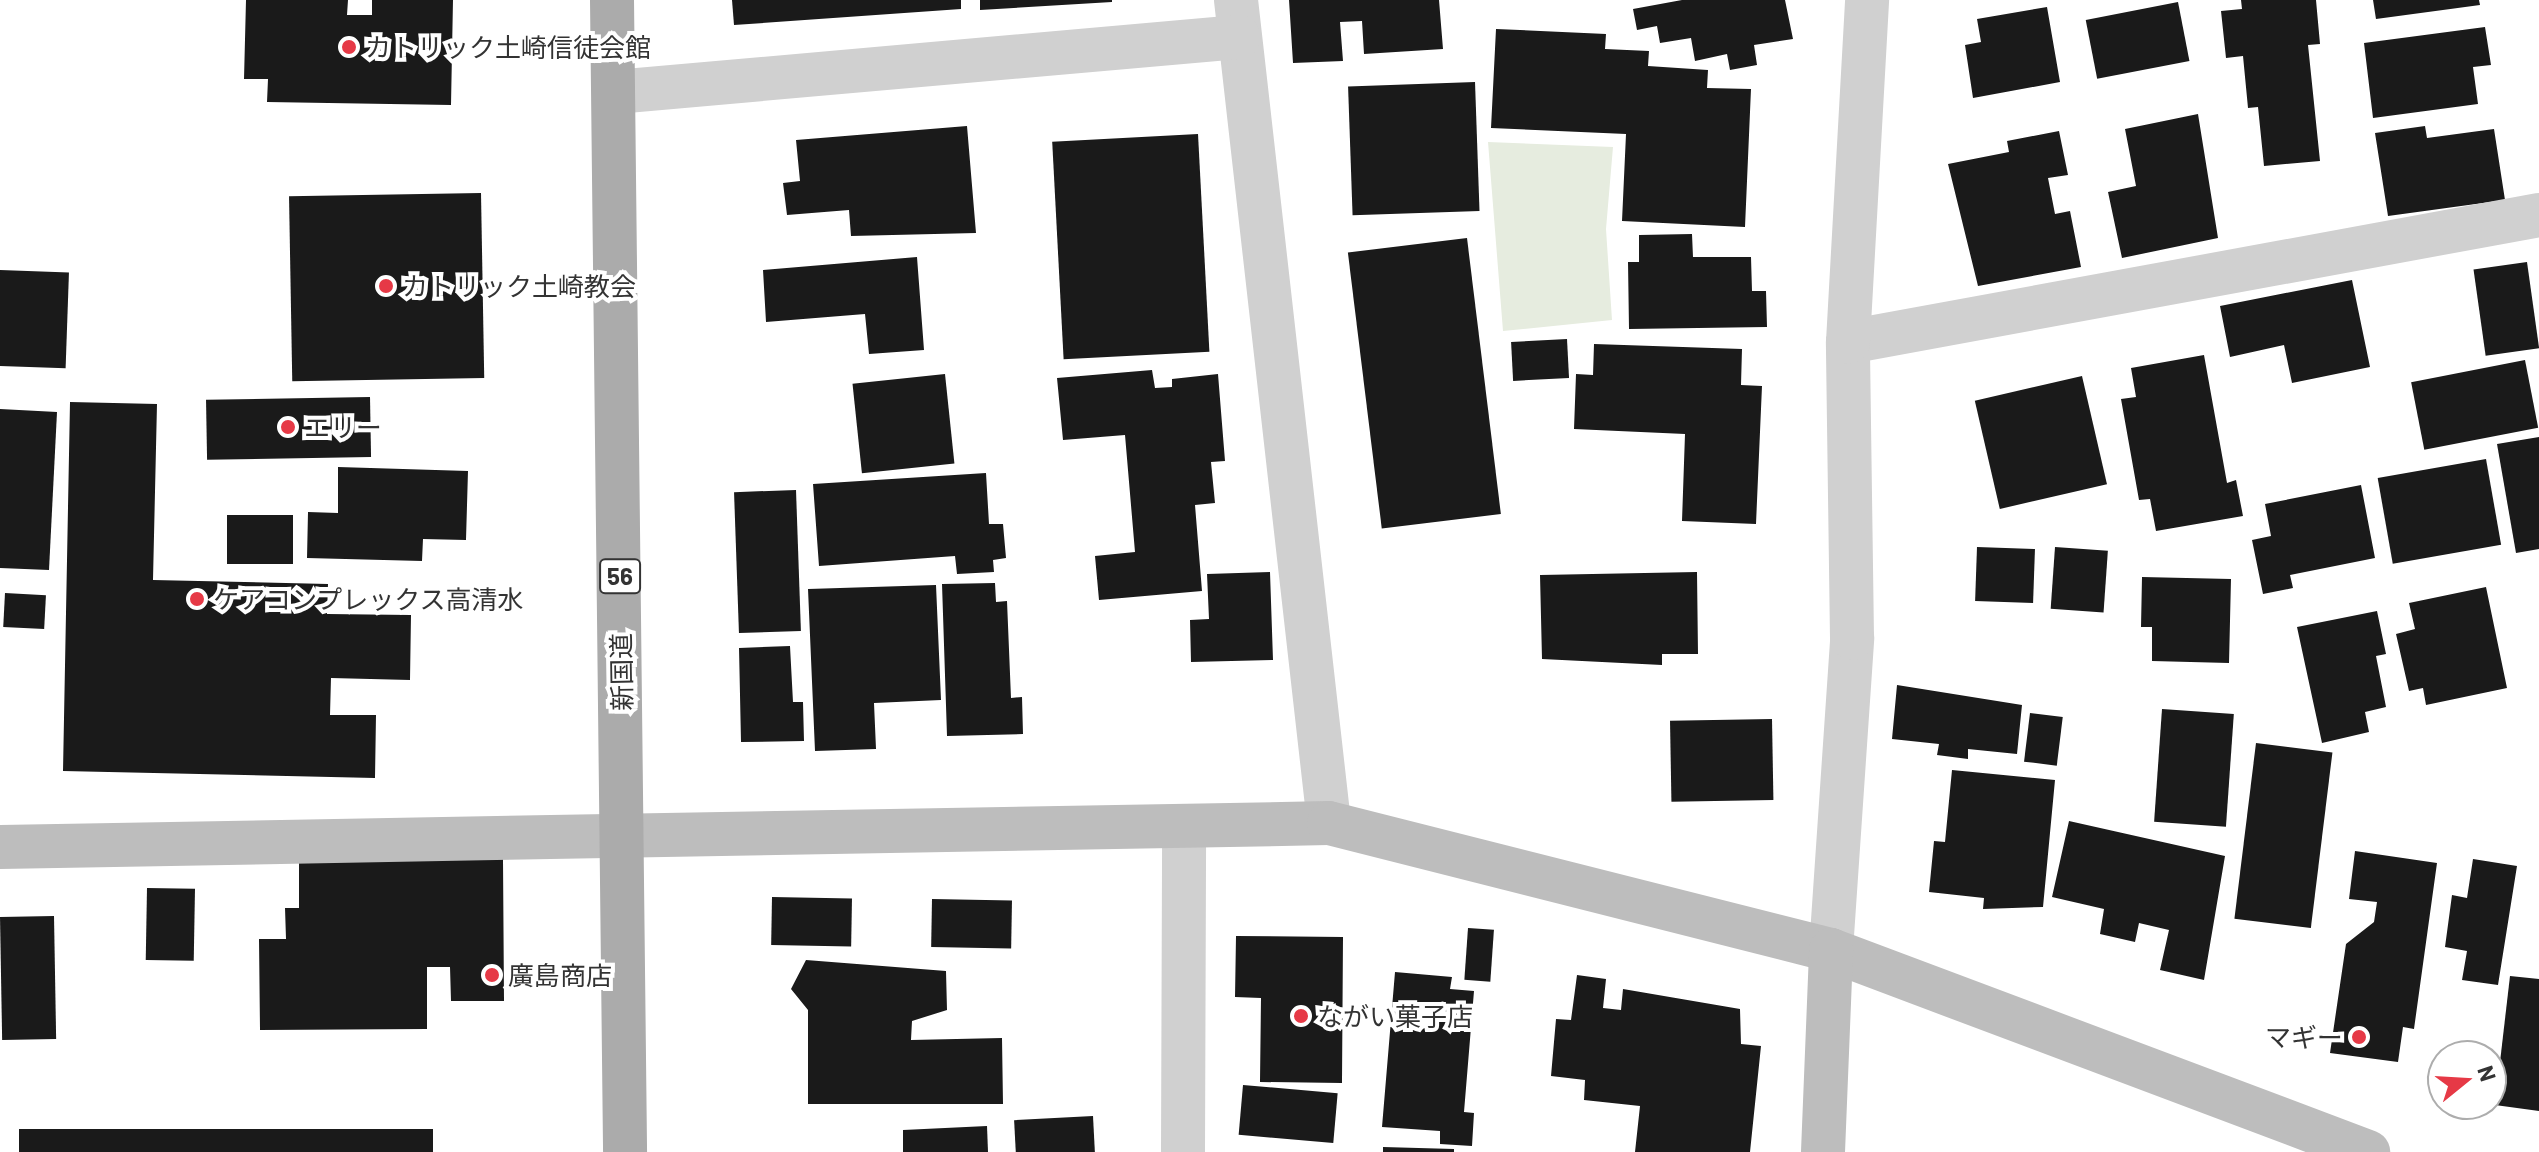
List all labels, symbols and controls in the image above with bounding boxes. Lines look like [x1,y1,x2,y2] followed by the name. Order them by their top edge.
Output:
[365,31,651,63] place label: カトリック土崎信徒会館
[340,38,358,56] marker: カトリック土崎信徒会館
[402,270,636,302] place label: カトリック土崎教会
[377,277,395,295] marker: カトリック土崎教会
[304,411,382,443] place label: エリー
[279,418,297,436] marker: エリー
[598,556,642,596] road number: 56
[213,583,525,615] place label: ケアコンプレックス高清水
[188,590,206,608] marker: ケアコンプレックス高清水
[605,633,637,711] street label: 新国道
[508,959,612,991] place label: 廣島商店
[483,966,501,984] marker: 廣島商店
[1317,1000,1473,1032] place label: ながい菓子店
[1292,1007,1310,1025] marker: ながい菓子店
[2265,1021,2343,1053] place label: マギー
[2350,1028,2368,1046] marker: マギー
[2427,1040,2507,1120] north arrow
[2473,1062,2503,1084] text: N

